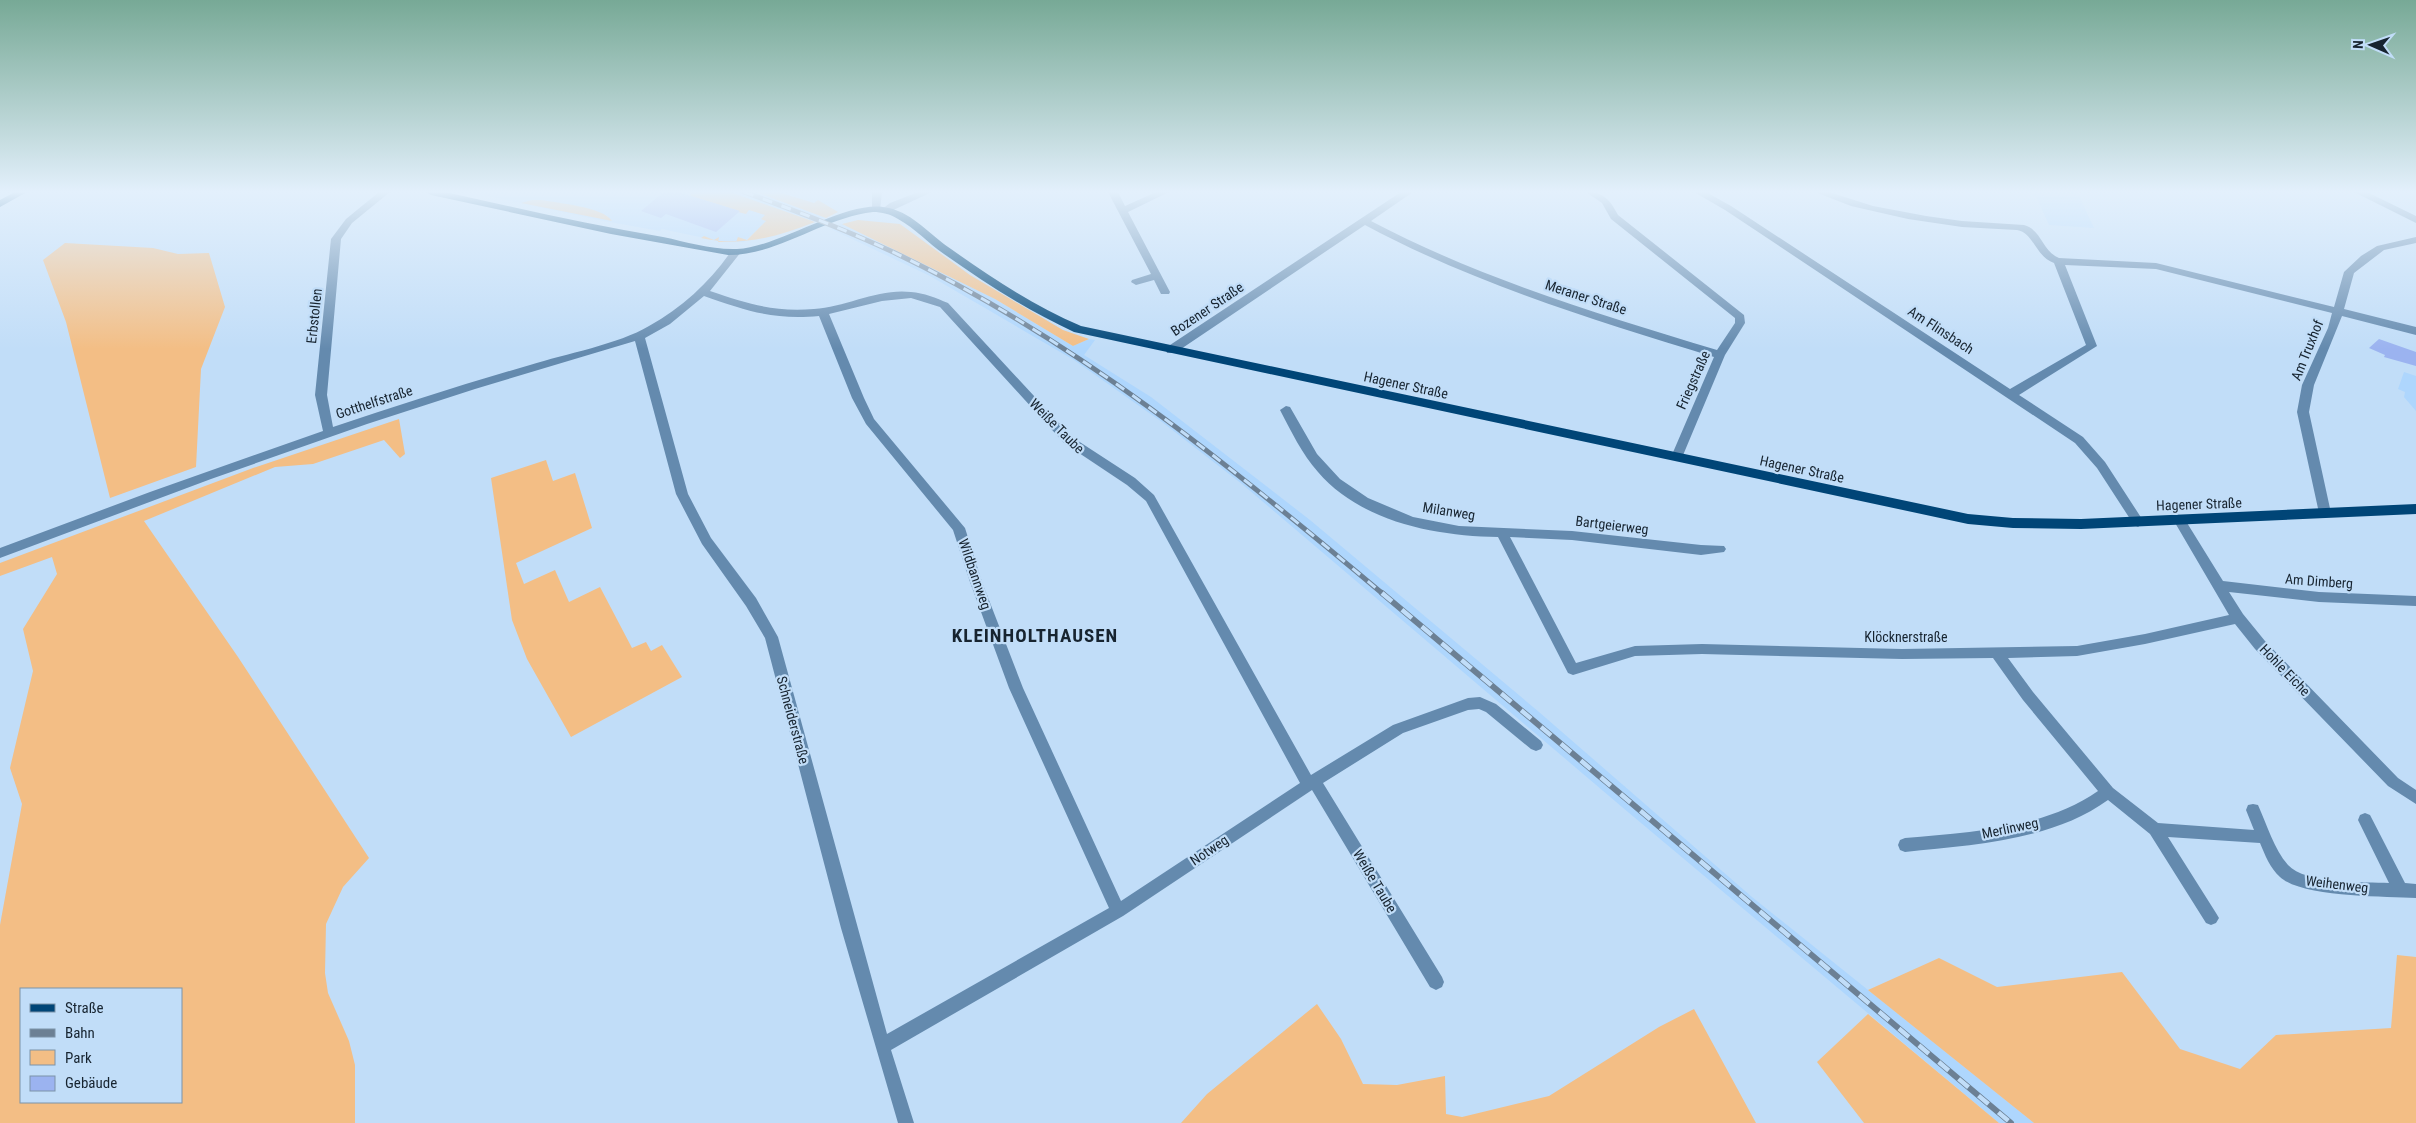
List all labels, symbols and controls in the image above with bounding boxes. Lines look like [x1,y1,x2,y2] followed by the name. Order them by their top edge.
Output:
[2346,20,2396,70] north arrow
[2350,40,2366,49] text: N
[1543,276,1629,318] street label: Meraner Straße
[1168,279,1247,339] street label: Bozener Straße
[303,288,325,344] street label: Erbstollen
[1905,303,1977,357] street label: Am Flinsbach
[2288,317,2327,383] street label: Am Truxhof
[1673,348,1713,412] street label: Friegstraße
[1362,368,1450,402] street label: Hagener Straße
[334,382,415,422] street label: Gotthelfstraße
[1026,395,1088,457] street label: Weiße Taube
[1758,452,1846,486] street label: Hagener Straße
[2156,494,2243,513] street label: Hagener Straße
[1422,499,1476,523] street label: Milanweg
[1575,513,1649,537] street label: Bartgeierweg
[955,537,995,611] street label: Wildbannweg
[2284,571,2354,591] street label: Am Dimberg
[952,624,1118,647] district label: KLEINHOLTHAUSEN
[1864,629,1948,645] street label: Klöcknerstraße
[2257,641,2314,699] street label: Hohle Eiche
[774,675,812,766] street label: Schneiderstraße
[1980,814,2040,842] street label: Merlinweg
[1187,832,1231,868] street label: Notweg
[1350,847,1400,916] street label: Weiße Taube
[2305,872,2369,896] street label: Weihenweg
[20,988,182,1103] legend
[65,999,104,1017] text: Straße
[65,1024,95,1042] text: Bahn
[65,1049,92,1067] text: Park
[65,1074,117,1092] text: Gebäude

